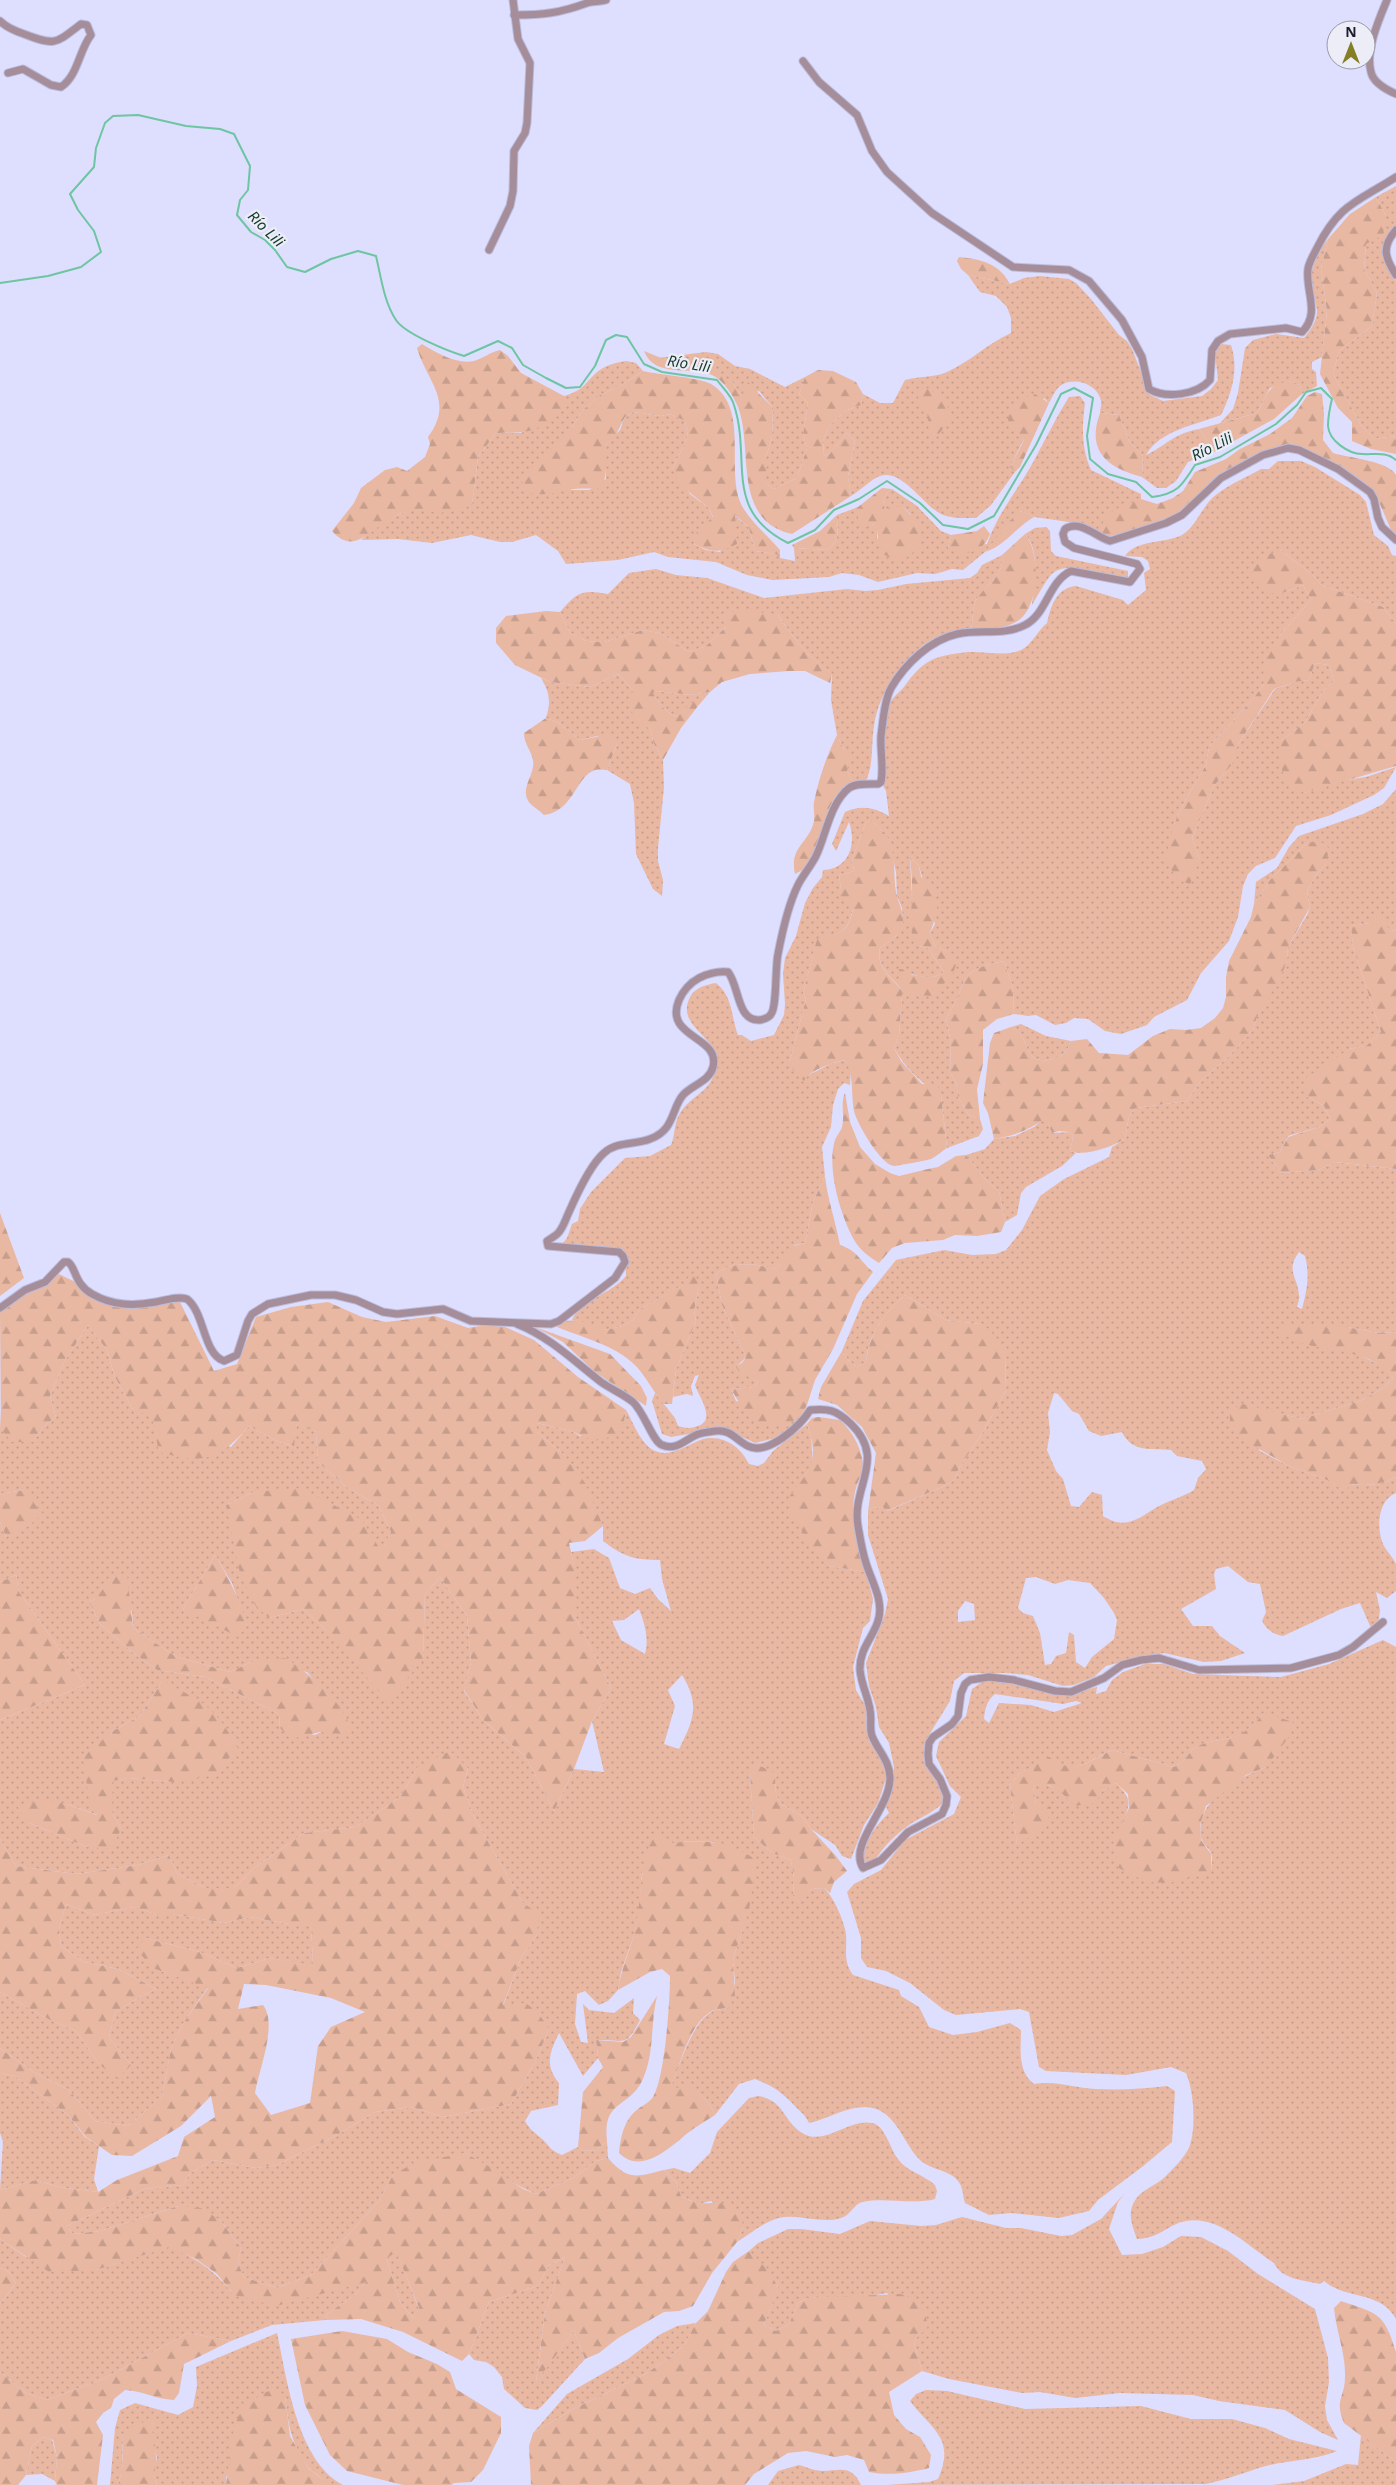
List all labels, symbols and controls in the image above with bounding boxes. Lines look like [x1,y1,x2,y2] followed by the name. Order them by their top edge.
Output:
[1326,20,1376,70] north arrow
[1345,22,1357,41] text: N
[244,206,290,252] water label: Río Lili
[666,350,713,376] water label: Río Lili
[1188,427,1237,465] water label: Río Lili

